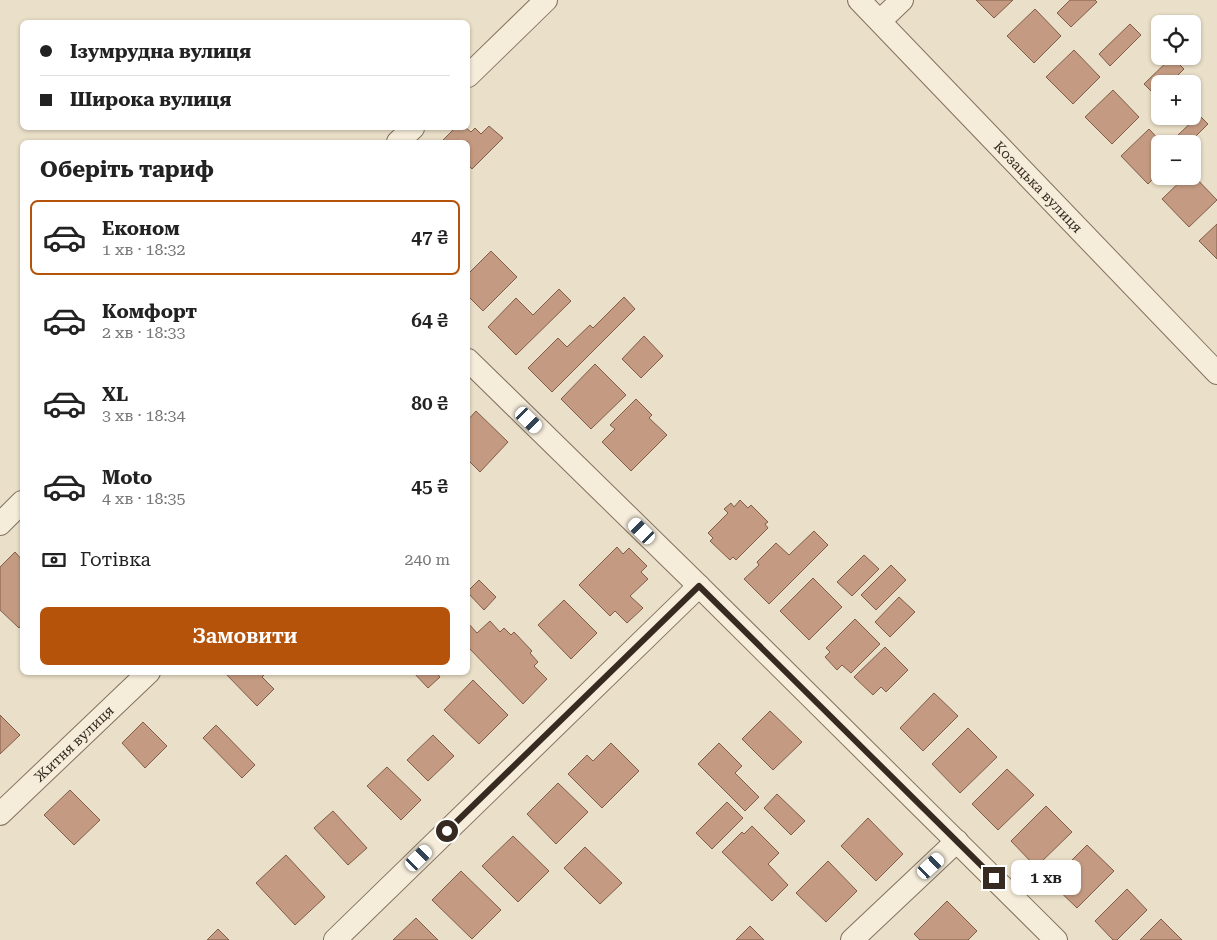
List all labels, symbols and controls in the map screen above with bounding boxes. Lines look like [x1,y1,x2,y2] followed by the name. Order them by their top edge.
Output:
[1151,15,1201,185] map controls
[1151,15,1201,65] button: locate
[70,40,251,63] text: Ізумрудна вулиця
[1151,75,1201,125] button: +
[70,88,231,111] text: Широка вулиця
[1151,135,1201,185] button: −
[991,138,1086,236] street label: Козацька вулиця
[40,157,214,182] text: Оберіть тариф
[42,215,87,260] icon: car
[102,217,180,240] text: Економ
[411,226,448,249] text: 47 ₴
[102,240,186,259] text: 1 хв · 18:32
[42,298,87,343] icon: car
[102,300,197,323] text: Комфорт
[411,309,448,332] text: 64 ₴
[102,323,186,342] text: 2 хв · 18:33
[42,381,87,426] icon: car
[102,383,128,406] text: XL
[411,392,448,415] text: 80 ₴
[512,404,545,436] car
[102,406,186,425] text: 3 хв · 18:34
[42,464,87,509] icon: car
[102,466,152,489] text: Moto
[411,475,448,498] text: 45 ₴
[102,489,186,508] text: 4 хв · 18:35
[625,515,658,547] car
[40,546,68,574] icon: cash
[80,548,151,571] text: Готівка
[404,550,450,569] text: 240 m
[40,607,450,665] button: Замовити
[31,702,117,785] street label: Житня вулиця
[436,820,458,842] route start
[402,842,435,874] car
[914,850,947,882] car
[1012,860,1082,896] callout: 1 хв
[983,867,1005,889] route end
[1030,868,1062,887] text: 1 хв

